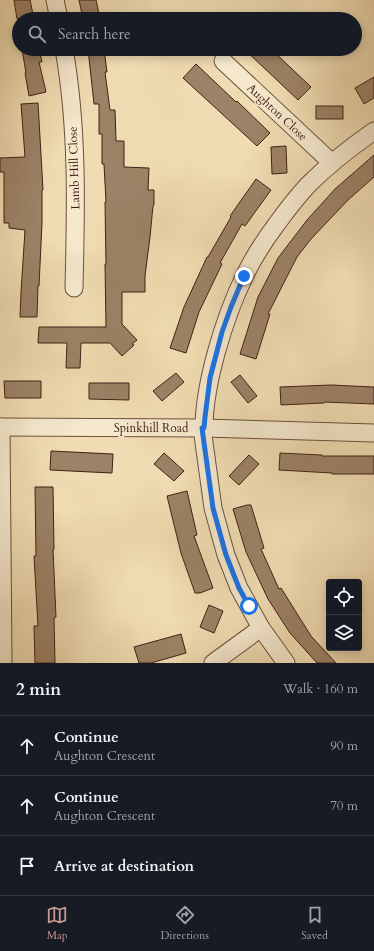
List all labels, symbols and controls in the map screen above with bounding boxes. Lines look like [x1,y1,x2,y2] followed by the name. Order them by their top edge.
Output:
[12,12,362,56] search box
[26,23,48,45] icon: search
[58,24,131,44] text: Search here
[243,80,311,144] street label: Aughton Close
[65,126,83,210] street label: Lamb Hill Close
[235,267,253,285] route end
[114,420,189,436] street label: Spinkhill Road
[326,579,362,651] map controls
[326,579,362,615] button: locate
[240,597,258,615] route start
[326,615,362,651] button: layers
[16,678,61,701] text: 2 min
[283,680,358,698] text: Walk · 160 m
[54,727,119,747] text: Continue
[16,735,38,757] icon: ahead
[330,737,358,755] text: 90 m
[54,747,155,765] text: Aughton Crescent
[54,787,119,807] text: Continue
[16,795,38,817] icon: ahead
[330,797,358,815] text: 70 m
[54,807,155,825] text: Aughton Crescent
[16,855,38,877] icon: arrive
[54,856,194,876] text: Arrive at destination
[46,904,68,943] tab: Map
[160,904,209,943] tab: Directions
[301,904,328,943] tab: Saved

